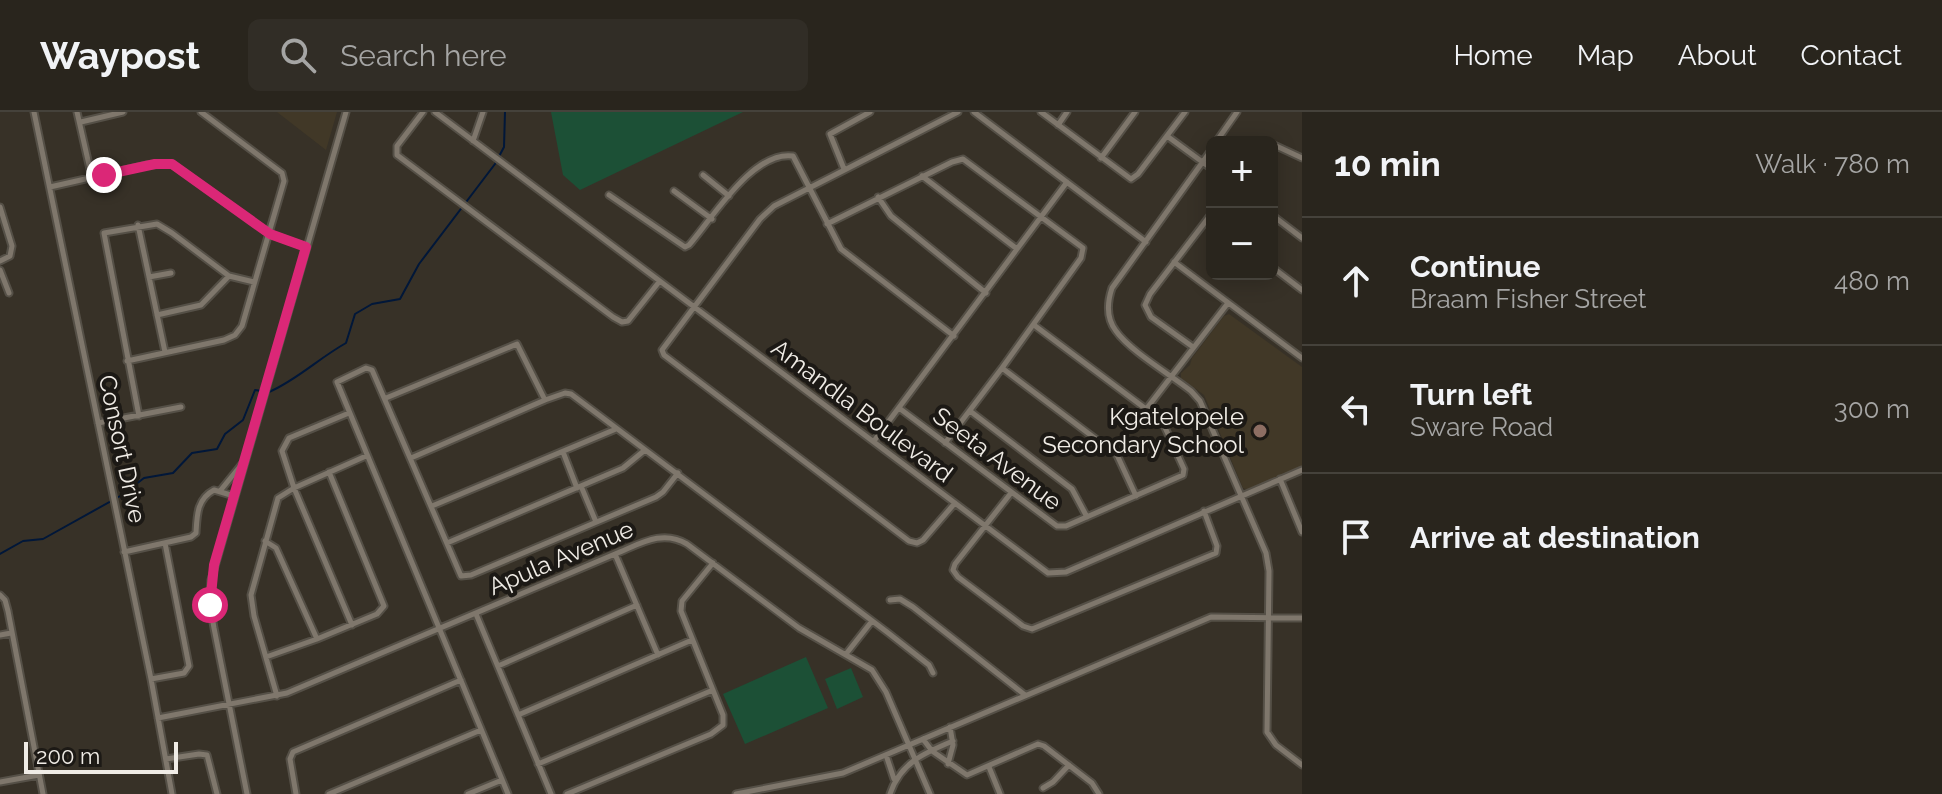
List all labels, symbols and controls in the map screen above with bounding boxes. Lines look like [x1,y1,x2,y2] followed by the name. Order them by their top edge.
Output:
[248,19,808,91] search box
[40,33,200,78] text: Waypost
[276,33,320,77] icon: search
[340,38,507,73] text: Search here
[1453,39,1533,72] text: Home
[1577,39,1634,72] text: Map
[1678,39,1757,72] text: About
[1801,39,1902,72] text: Contact
[1206,136,1278,280] map controls
[1206,136,1278,208] button: +
[1334,144,1441,184] text: 10 min
[1755,149,1910,179] text: Walk · 780 m
[86,157,122,193] route end
[1206,208,1278,280] button: −
[1410,249,1541,284] text: Continue
[1334,259,1378,303] icon: ahead
[1834,266,1910,296] text: 480 m
[1410,284,1646,314] text: Braam Fisher Street
[766,333,959,488] street label: Amandla Boulevard
[93,372,152,526] street label: Consort Drive
[1410,377,1532,412] text: Turn left
[1334,387,1378,431] icon: left
[1834,394,1910,424] text: 300 m
[927,401,1067,516] street label: Seeta Avenue
[1042,402,1244,459] place label: Kgatelopele Secondary School
[1410,412,1553,442] text: Sware Road
[1251,422,1269,440] marker: Kgatelopele Secondary School
[484,514,638,601] street label: Apula Avenue
[1334,515,1378,559] icon: arrive
[1410,520,1700,555] text: Arrive at destination
[192,587,228,623] route start
[24,738,178,774] scale bar
[36,743,100,769] text: 200 m

